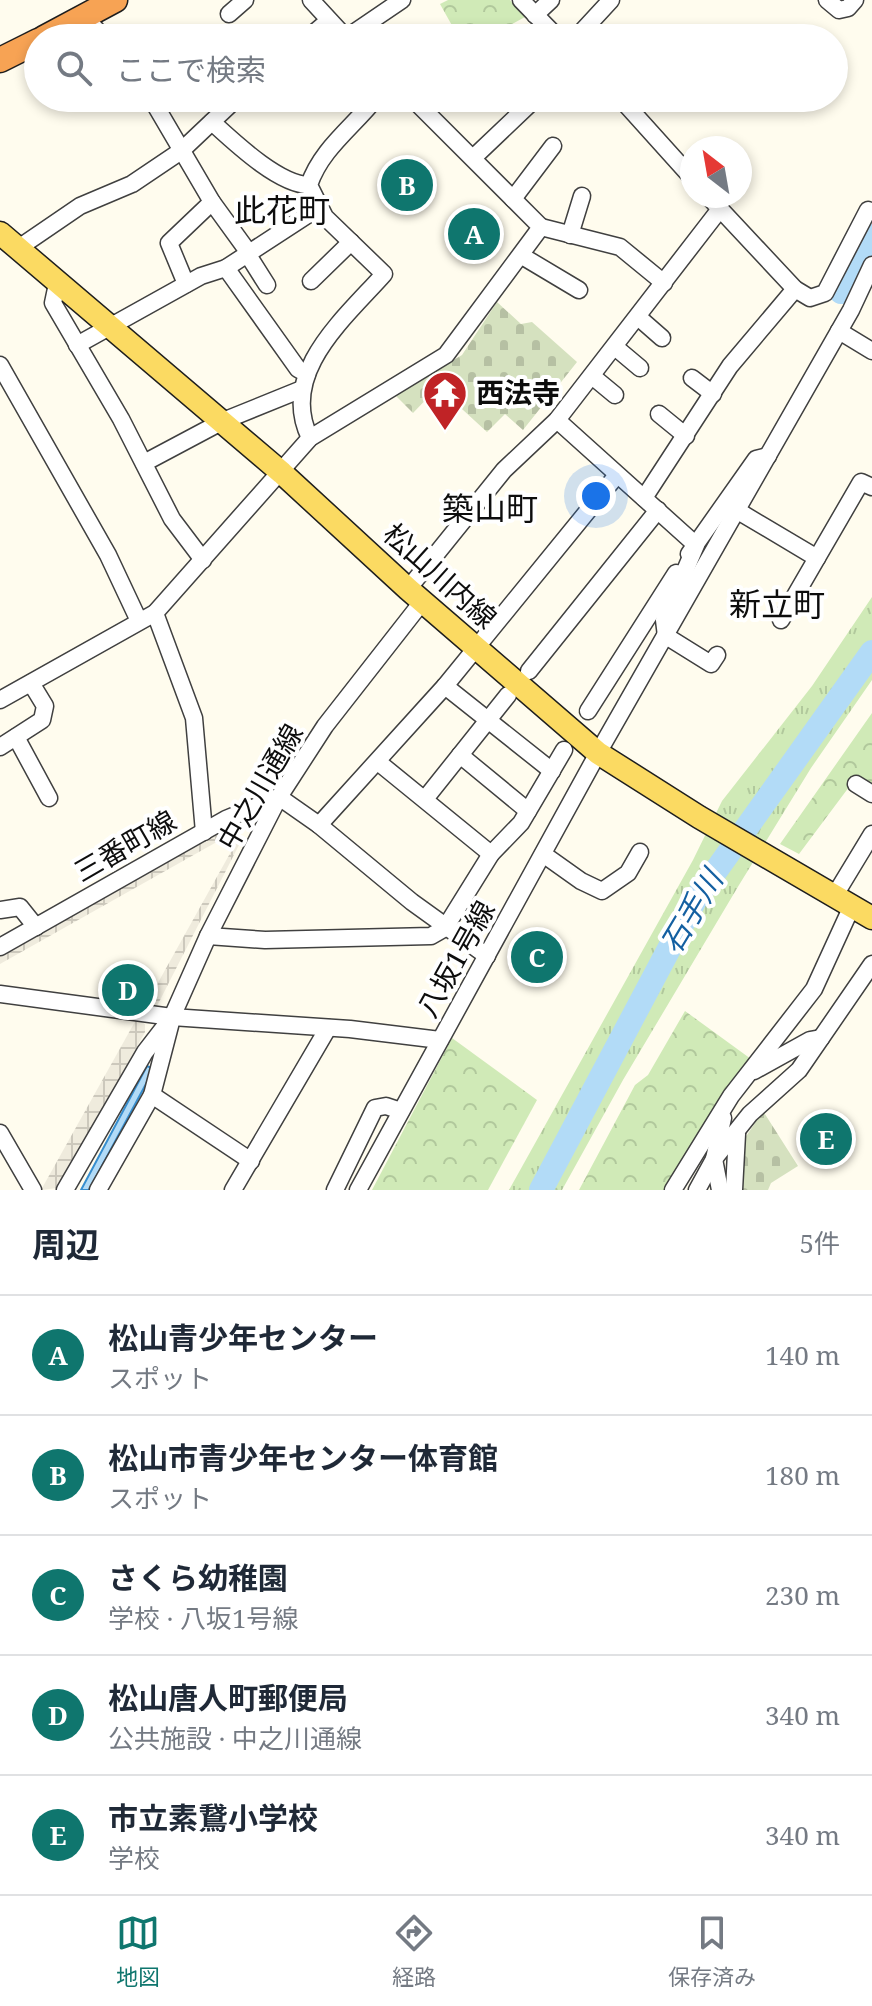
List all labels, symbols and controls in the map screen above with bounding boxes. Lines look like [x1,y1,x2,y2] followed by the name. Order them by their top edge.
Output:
[24,24,848,112] search box
[52,46,96,90] icon: search
[116,49,266,90] text: ここで検索
[680,136,752,208] north arrow
[381,155,433,215] pin: B
[234,188,330,231] district label: 此花町
[448,204,500,264] pin: A
[421,369,469,432] temple icon: 西法寺
[476,373,560,411] place label: 西法寺
[576,476,616,516] your location
[442,486,538,529] district label: 築山町
[376,514,505,636] street label: 松山川内線
[729,582,825,625] district label: 新立町
[208,716,311,857] street label: 中之川通線
[66,801,183,890] street label: 三番町線
[650,860,733,960] water label: 石手川
[408,893,503,1024] street label: 八坂1号線
[511,927,563,987] pin: C
[102,960,154,1020] pin: D
[800,1109,852,1169] pin: E
[32,1221,100,1267] text: 周辺
[799,1225,840,1261] text: 5件
[108,1317,378,1358] text: 松山青少年センター
[48,1337,68,1373] text: A
[765,1337,840,1373] text: 140 m
[108,1360,212,1396] text: スポット
[108,1437,498,1478] text: 松山市青少年センター体育館
[49,1457,67,1493] text: B
[765,1457,840,1493] text: 180 m
[108,1480,212,1516] text: スポット
[108,1557,288,1598] text: さくら幼稚園
[49,1577,67,1613] text: C
[765,1577,840,1613] text: 230 m
[108,1600,299,1636] text: 学校 · 八坂1号線
[108,1677,348,1718] text: 松山唐人町郵便局
[48,1697,68,1733] text: D
[765,1697,840,1733] text: 340 m
[108,1720,362,1756] text: 公共施設 · 中之川通線
[108,1797,318,1838] text: 市立素鵞小学校
[50,1817,66,1853] text: E
[765,1817,840,1853] text: 340 m
[108,1840,160,1876] text: 学校
[116,1911,160,1991] tab: 地図
[392,1911,436,1991] tab: 経路
[668,1911,756,1991] tab: 保存済み

